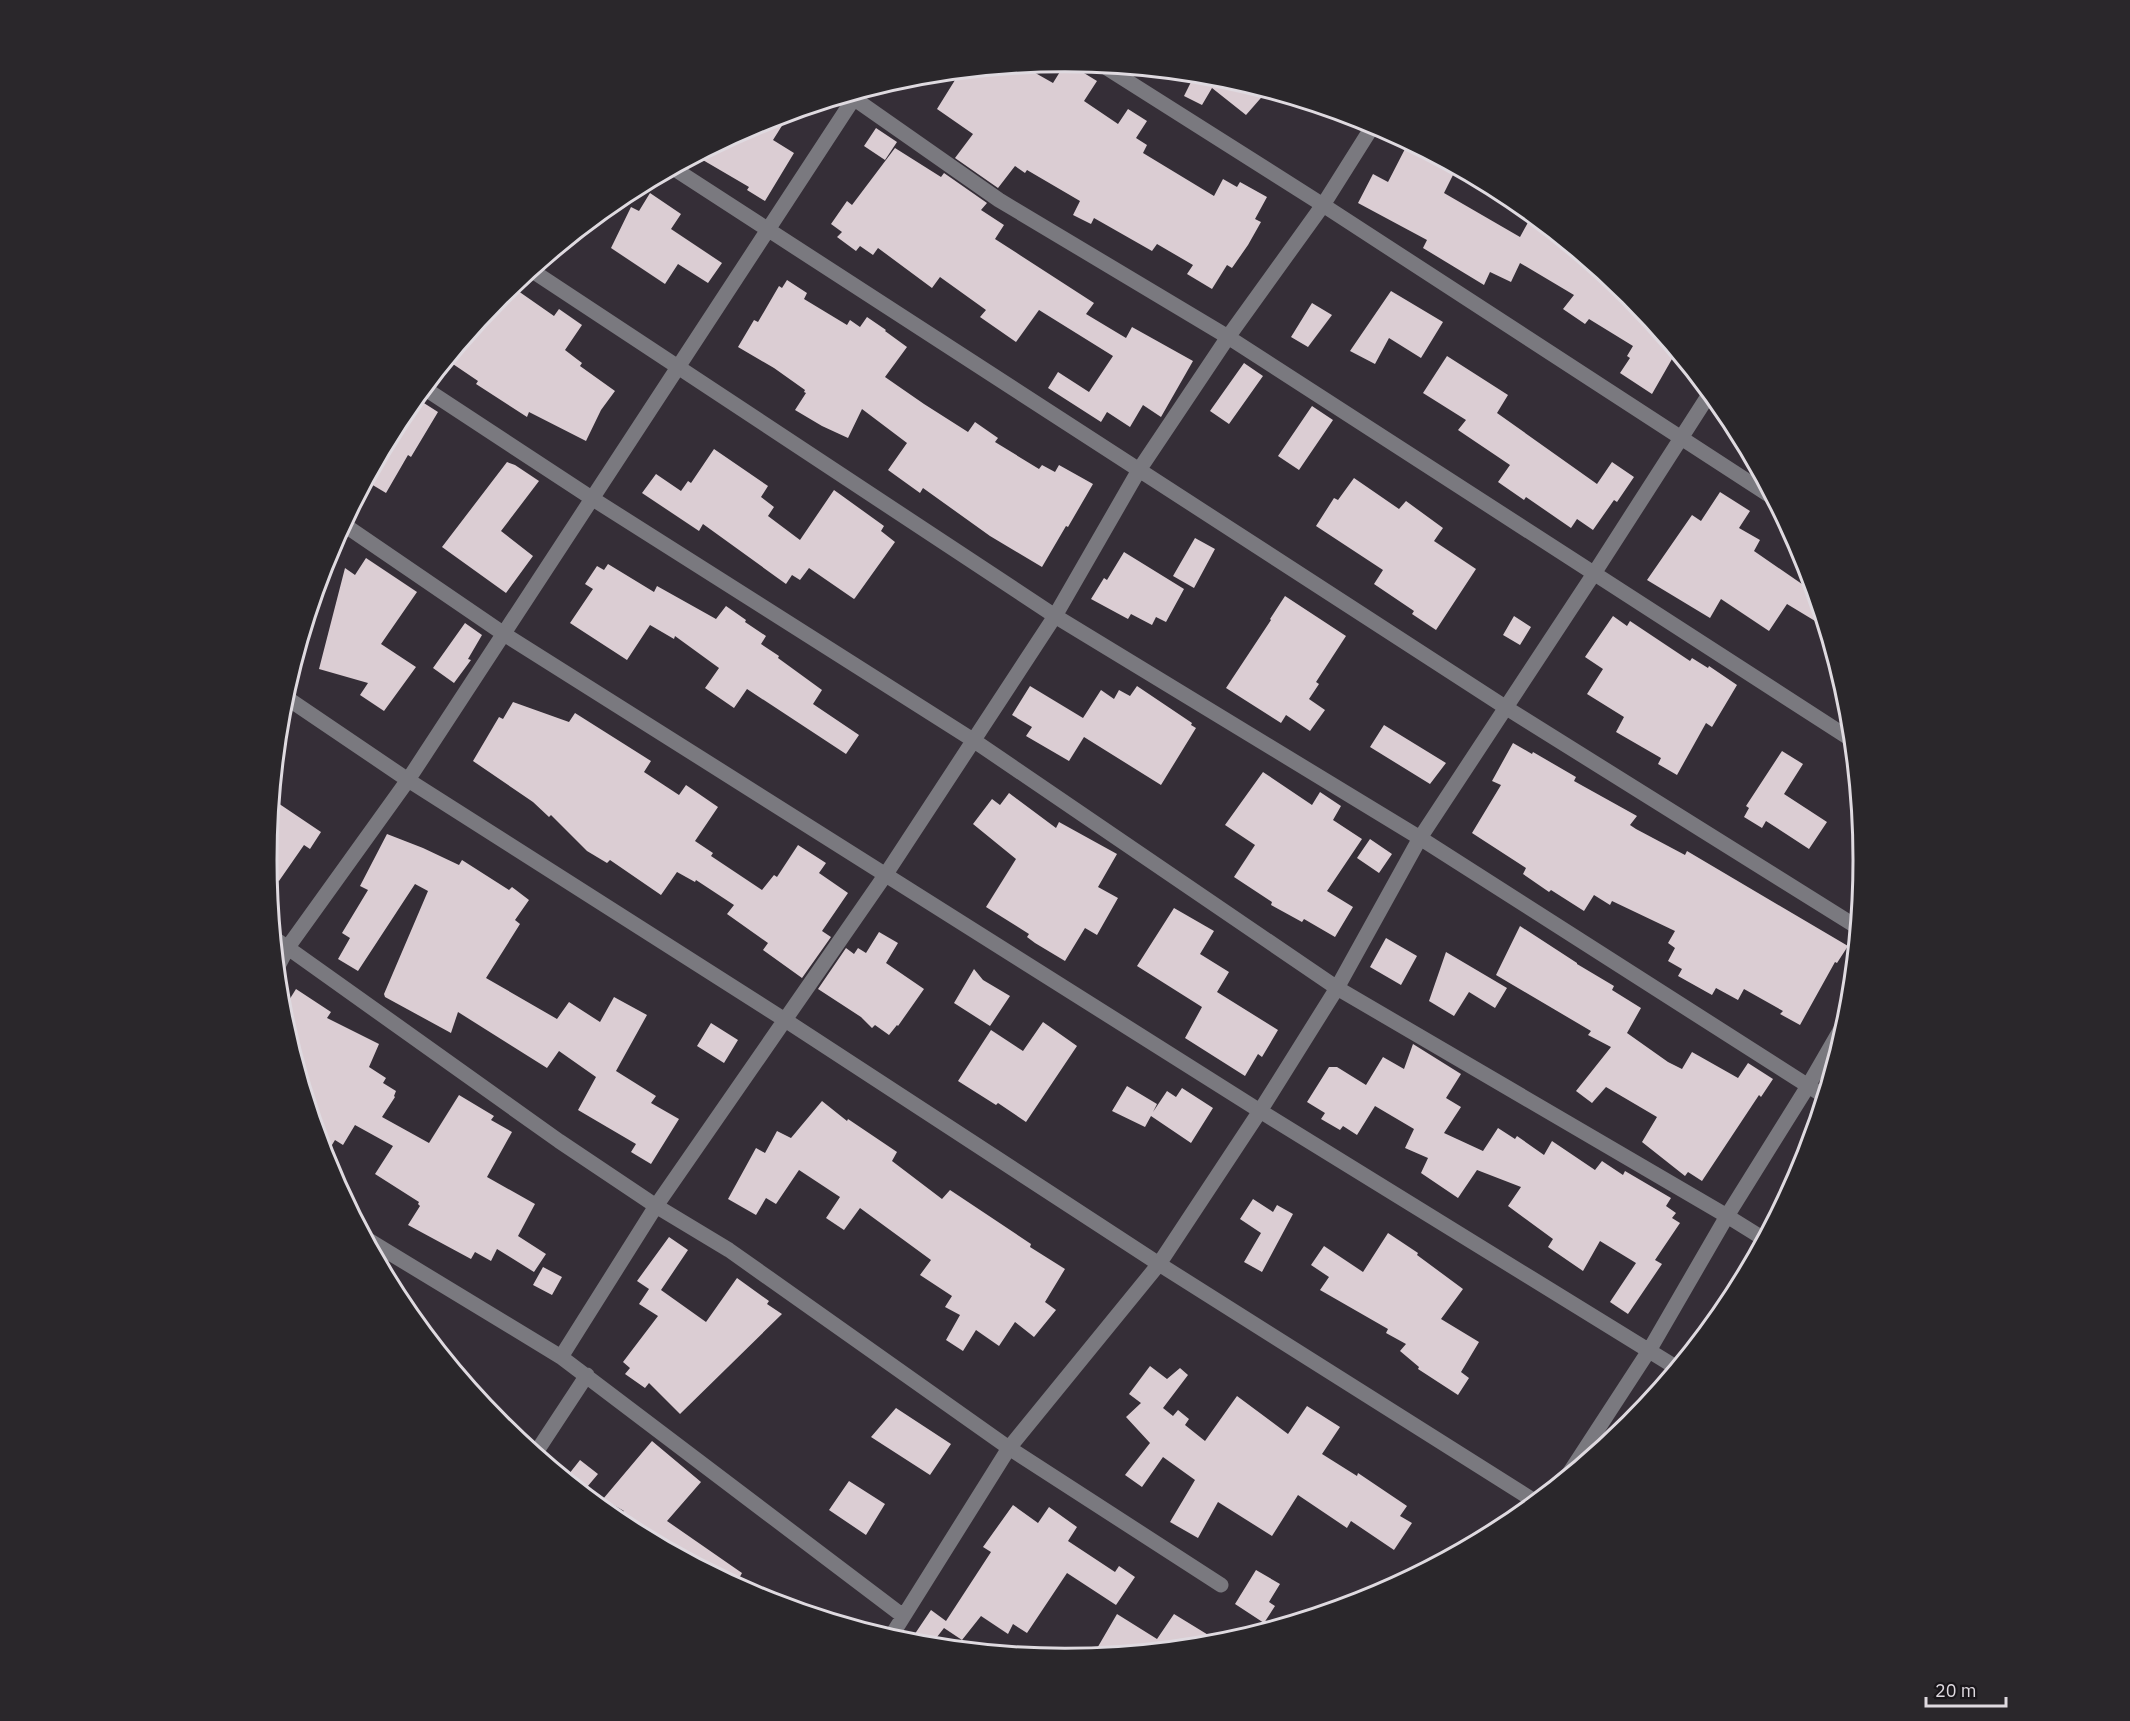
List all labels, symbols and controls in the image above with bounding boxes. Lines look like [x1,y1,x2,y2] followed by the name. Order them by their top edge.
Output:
[1926,1670,2006,1708] scale bar
[1935,1679,1977,1702] text: 20 m

